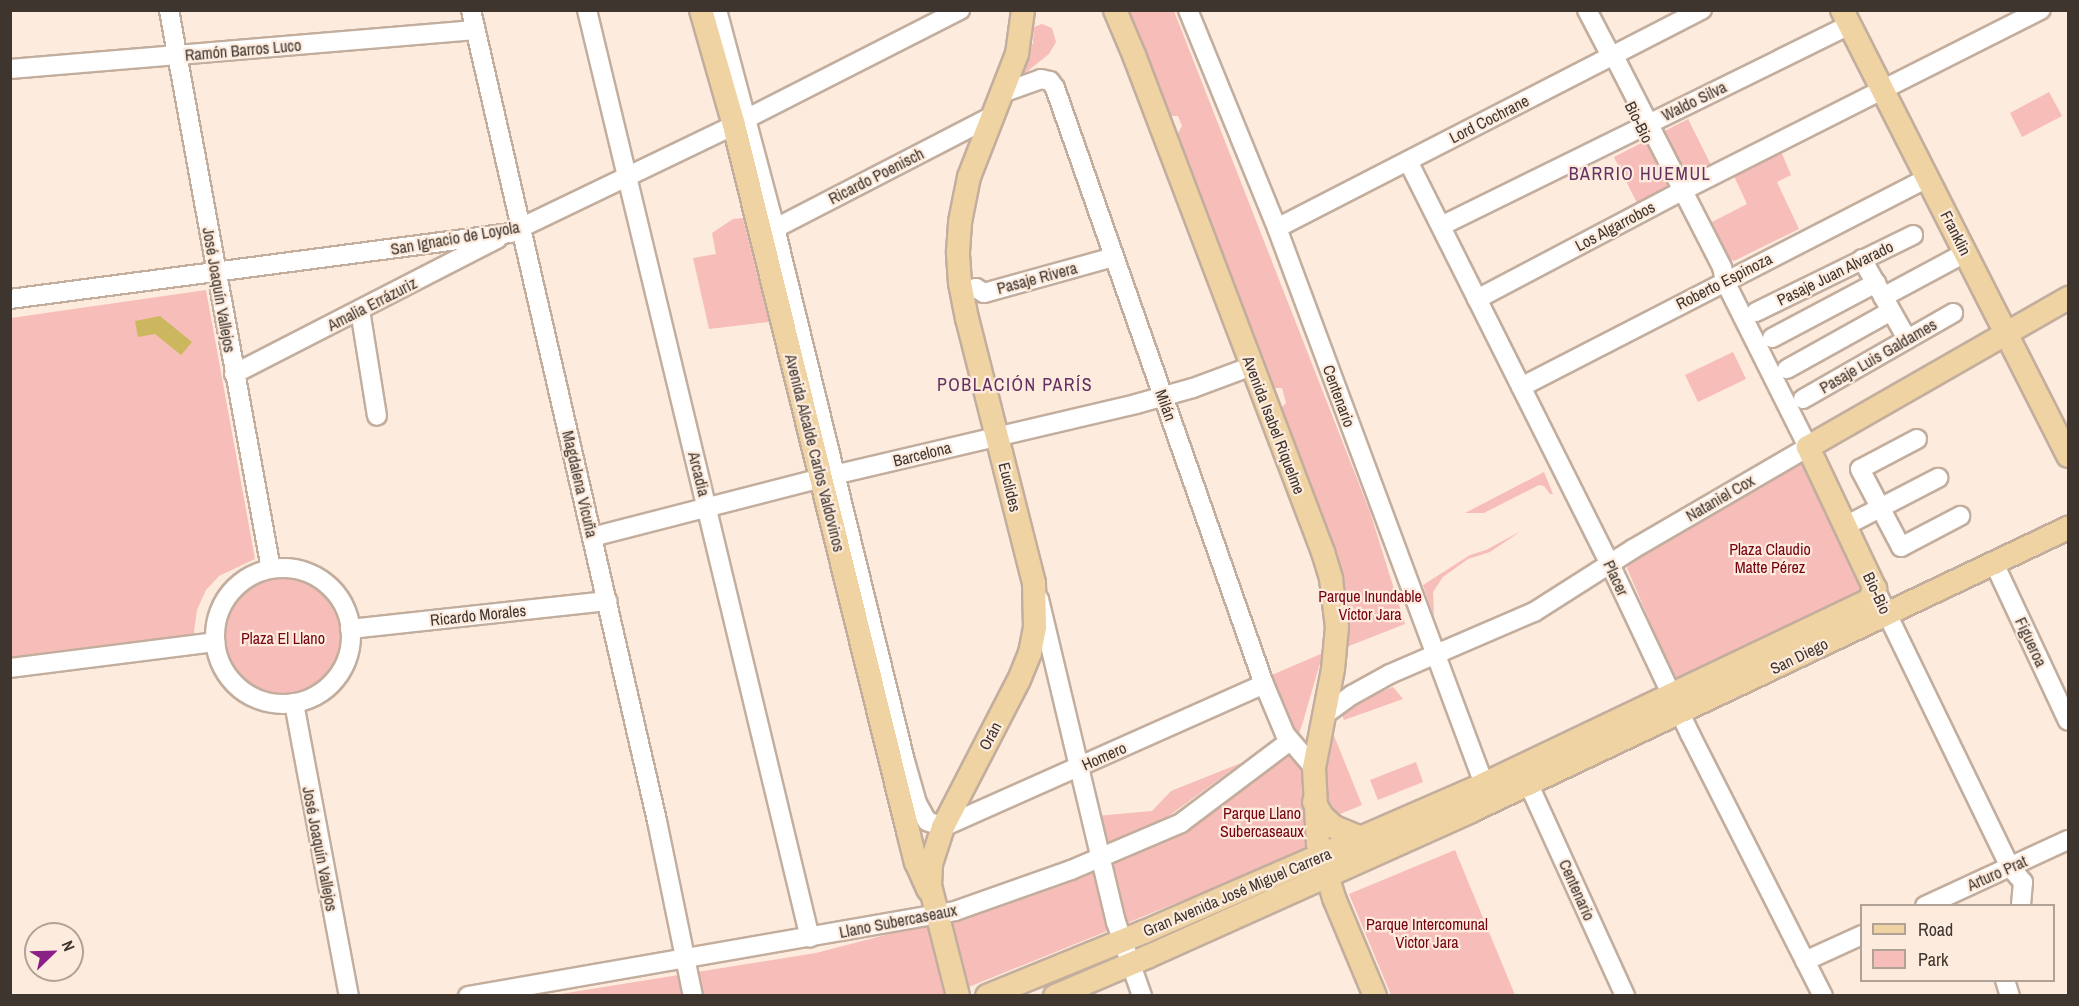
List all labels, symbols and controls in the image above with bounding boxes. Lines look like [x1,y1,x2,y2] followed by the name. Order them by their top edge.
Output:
[184,35,302,65] street label: Ramón Barros Luco
[1659,77,1729,125] street label: Waldo Silva
[1446,91,1532,147] street label: Lord Cochrane
[1621,98,1657,146] street label: Bio-Bio
[825,144,927,208] street label: Ricardo Poenisch
[1569,163,1711,185] district label: BARRIO HUEMUL
[1572,197,1658,255] street label: Los Algarrobos
[1937,208,1975,258] street label: Franklin
[389,217,521,259] street label: San Ignacio de Loyola
[199,226,239,354] street label: José Joaquín Vallejos
[1773,236,1897,310] street label: Pasaje Juan Alvarado
[1673,249,1775,313] street label: Roberto Espinoza
[995,258,1079,298] street label: Pasaje Rivera
[324,273,420,335] street label: Amalia Errázuriz
[1816,315,1940,397] street label: Pasaje Luis Galdames
[781,352,849,554] street label: Avenida Alcalde Carlos Valdovinos
[1239,353,1309,497] street label: Avenida Isabel Riquelme
[1319,362,1359,430] street label: Centenario
[937,374,1093,396] district label: POBLACIÓN PARÍS
[1151,387,1181,423] street label: Milán
[558,429,602,539] street label: Magdalena Vicuña
[891,438,953,470] street label: Barcelona
[684,450,714,498] street label: Arcadia
[995,460,1025,514] street label: Euclides
[1682,471,1758,525] street label: Nataniel Cox
[1729,539,1811,577] park label: Plaza Claudio Matte Pérez
[1599,557,1633,599] street label: Placer
[1859,569,1895,617] street label: Bio-Bio
[1318,586,1422,624] park label: Parque Inundable Víctor Jara
[429,600,527,630] street label: Ricardo Morales
[2011,614,2051,670] street label: Figueroa
[241,628,325,648] park label: Plaza El Llano
[1767,634,1831,678] street label: San Diego
[975,719,1005,753] street label: Orán
[1079,738,1129,774] street label: Homero
[298,785,342,913] street label: José Joaquín Vallejos
[1220,803,1304,841] park label: Parque Llano Subercaseaux
[1140,843,1334,941] street label: Gran Avenida José Miguel Carrera
[1964,851,2030,895] street label: Arturo Prat
[1555,856,1599,924] street label: Centenario
[837,900,959,942] street label: Llano Subercaseaux
[1860,904,2055,982] legend
[1366,914,1488,952] park label: Parque Intercomunal Victor Jara
[1918,917,1953,942] text: Road
[24,922,84,982] north arrow
[57,937,81,954] text: N
[1918,947,1948,972] text: Park

